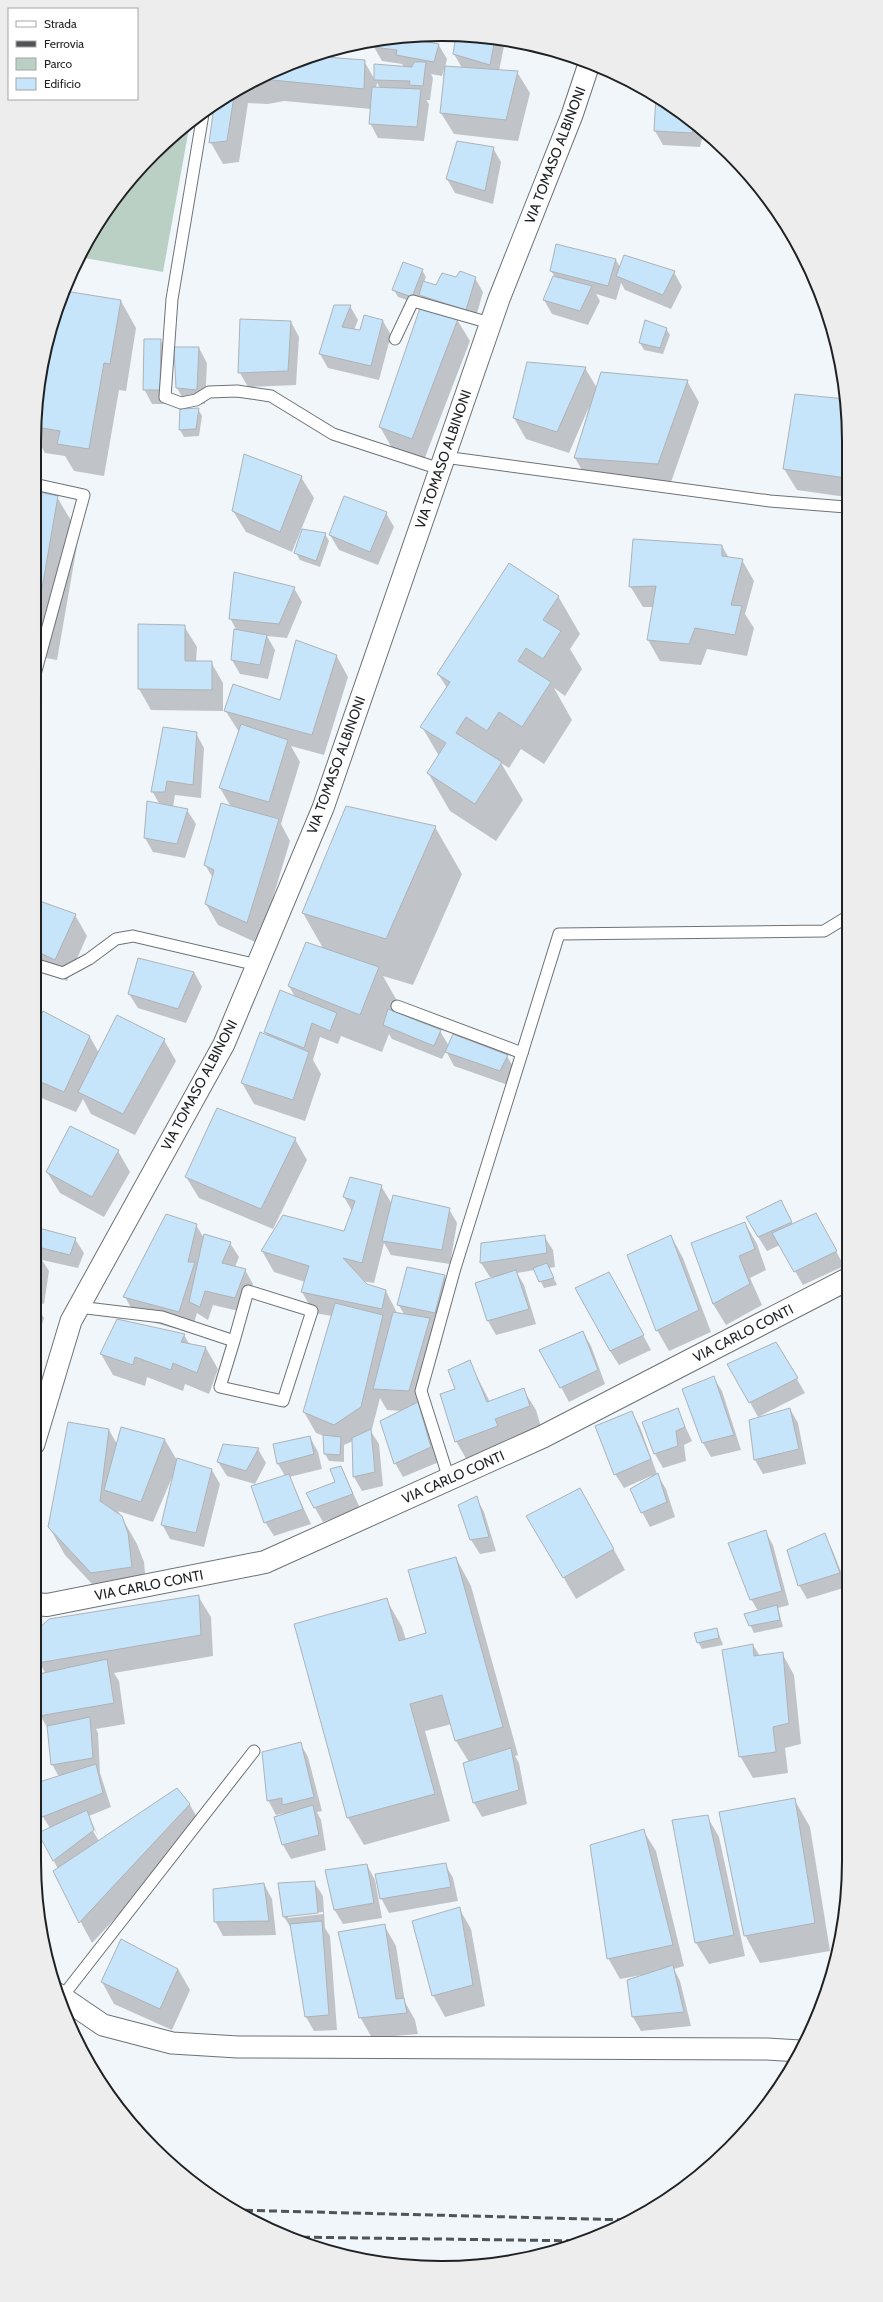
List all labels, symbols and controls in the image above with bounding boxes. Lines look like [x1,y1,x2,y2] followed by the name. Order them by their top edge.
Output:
[8,8,138,100] legend
[44,16,77,31] text: Strada
[44,36,84,51] text: Ferrovia
[44,56,72,71] text: Parco
[44,76,81,91] text: Edificio
[521,84,589,226] street label: VIA TOMASO ALBINONI
[411,387,475,531] street label: VIA TOMASO ALBINONI
[303,694,369,836] street label: VIA TOMASO ALBINONI
[157,1017,241,1153] street label: VIA TOMASO ALBINONI
[690,1300,796,1366] street label: VIA CARLO CONTI
[399,1446,507,1508] street label: VIA CARLO CONTI
[93,1566,205,1604] street label: VIA CARLO CONTI

